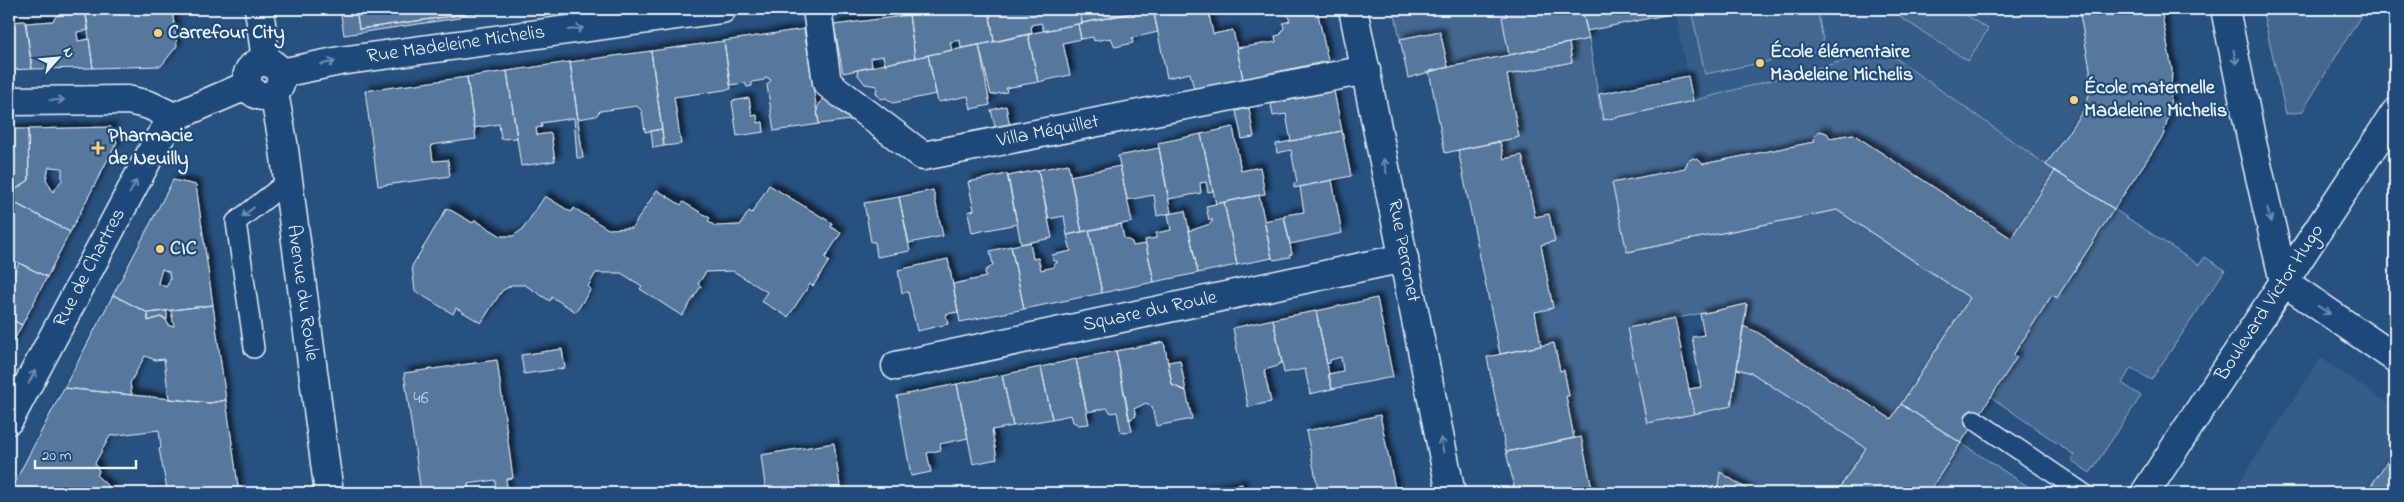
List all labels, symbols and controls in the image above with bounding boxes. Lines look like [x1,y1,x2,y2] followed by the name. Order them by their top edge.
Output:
[365,18,547,72] street label: Rue Madeleine Michelis
[168,19,285,49] place label: Carrefour City
[568,23,584,33] one-way arrow
[152,27,164,39] marker: Carrefour City
[32,32,82,82] north arrow
[1770,38,1913,90] place label: École élémentaire Madeleine Michelis
[57,44,80,62] text: N
[2231,48,2240,64] one-way arrow
[1754,57,1766,69] marker: École élémentaire Madeleine Michelis
[320,58,336,67] one-way arrow
[2084,74,2227,126] place label: École maternelle Madeleine Michelis
[2068,94,2080,106] marker: École maternelle Madeleine Michelis
[49,95,65,105] one-way arrow
[994,108,1102,156] street label: Villa Méquillet
[108,122,194,175] place label: Pharmacie de Neuilly
[92,142,104,154] marker: Pharmacie de Neuilly
[1380,158,1390,174] one-way arrow
[128,180,138,195] one-way arrow
[1379,197,1427,305] street label: Rue Perronet
[46,203,134,333] street label: Rue de Chartres
[242,207,255,218] one-way arrow
[2265,207,2274,223] one-way arrow
[2208,219,2333,389] street label: Boulevard Victor Hugo
[278,223,326,363] street label: Avenue du Roule
[170,235,197,264] place label: CIC
[154,243,166,255] marker: CIC
[1080,284,1220,340] street label: Square du Roule
[2317,305,2331,315] one-way arrow
[28,370,37,385] one-way arrow
[413,386,429,412] house number: 46
[35,437,136,469] scale bar
[1436,438,1446,454] one-way arrow
[42,445,72,467] text: 20 m

